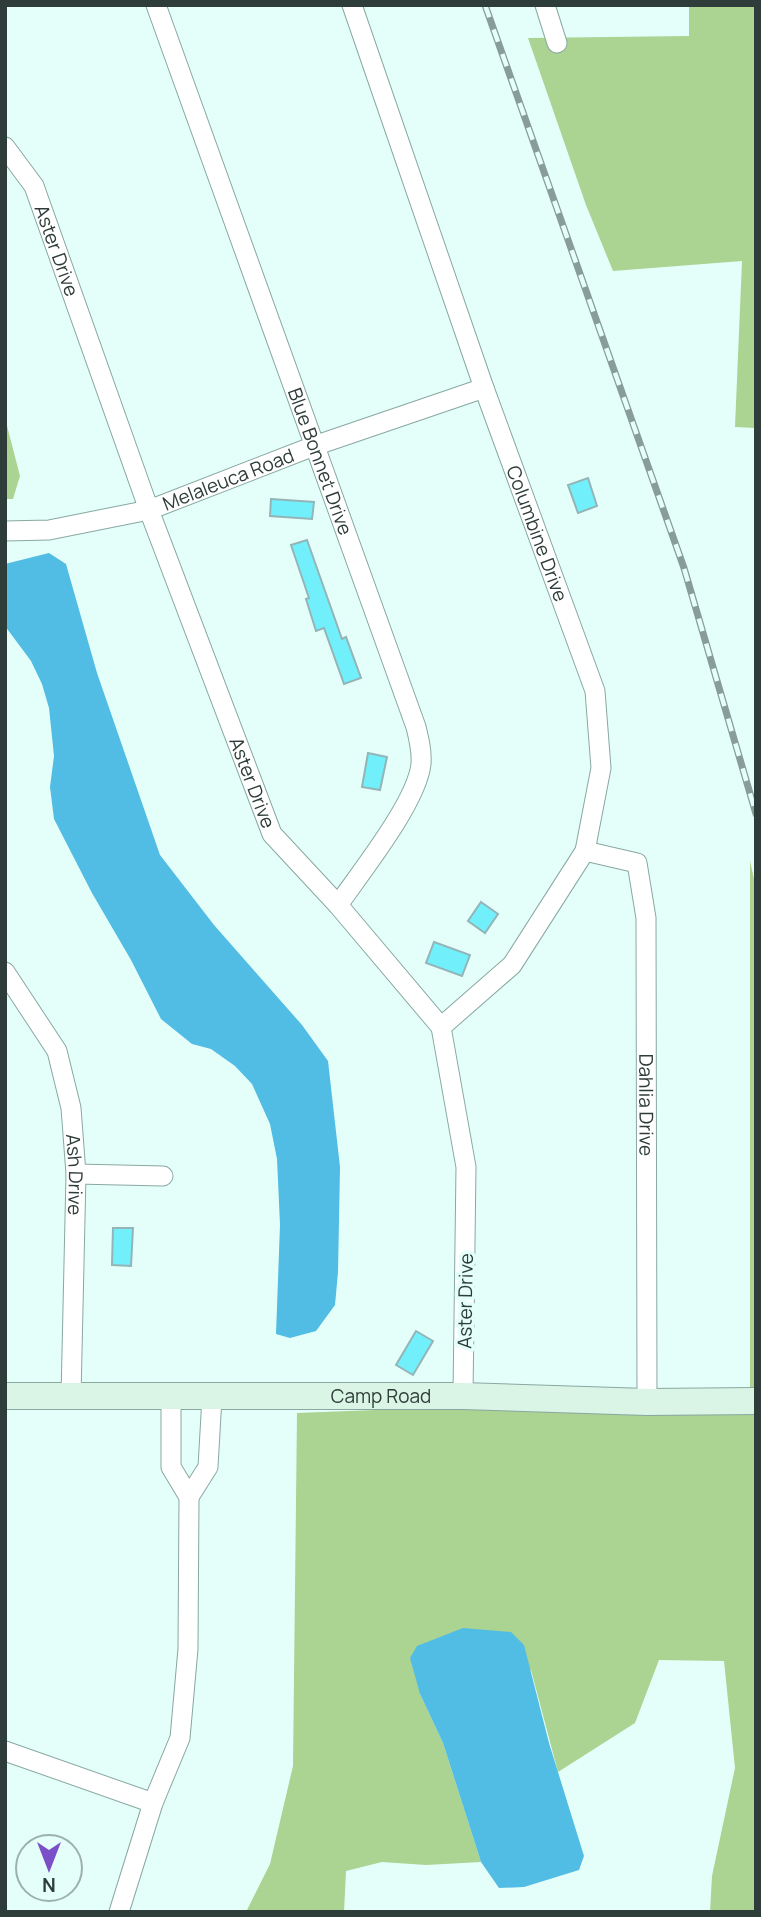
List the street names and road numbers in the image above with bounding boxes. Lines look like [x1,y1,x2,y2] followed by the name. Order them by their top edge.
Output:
[29,201,85,300] street label: Aster Drive
[282,384,359,539] street label: Blue Bonnet Drive
[159,442,298,516] street label: Melaleuca Road
[500,462,574,605] street label: Columbine Drive
[223,733,282,832] street label: Aster Drive
[633,1054,659,1156] street label: Dahlia Drive
[60,1133,89,1216] street label: Ash Drive
[451,1253,479,1349] street label: Aster Drive
[331,1383,431,1409] street label: Camp Road

